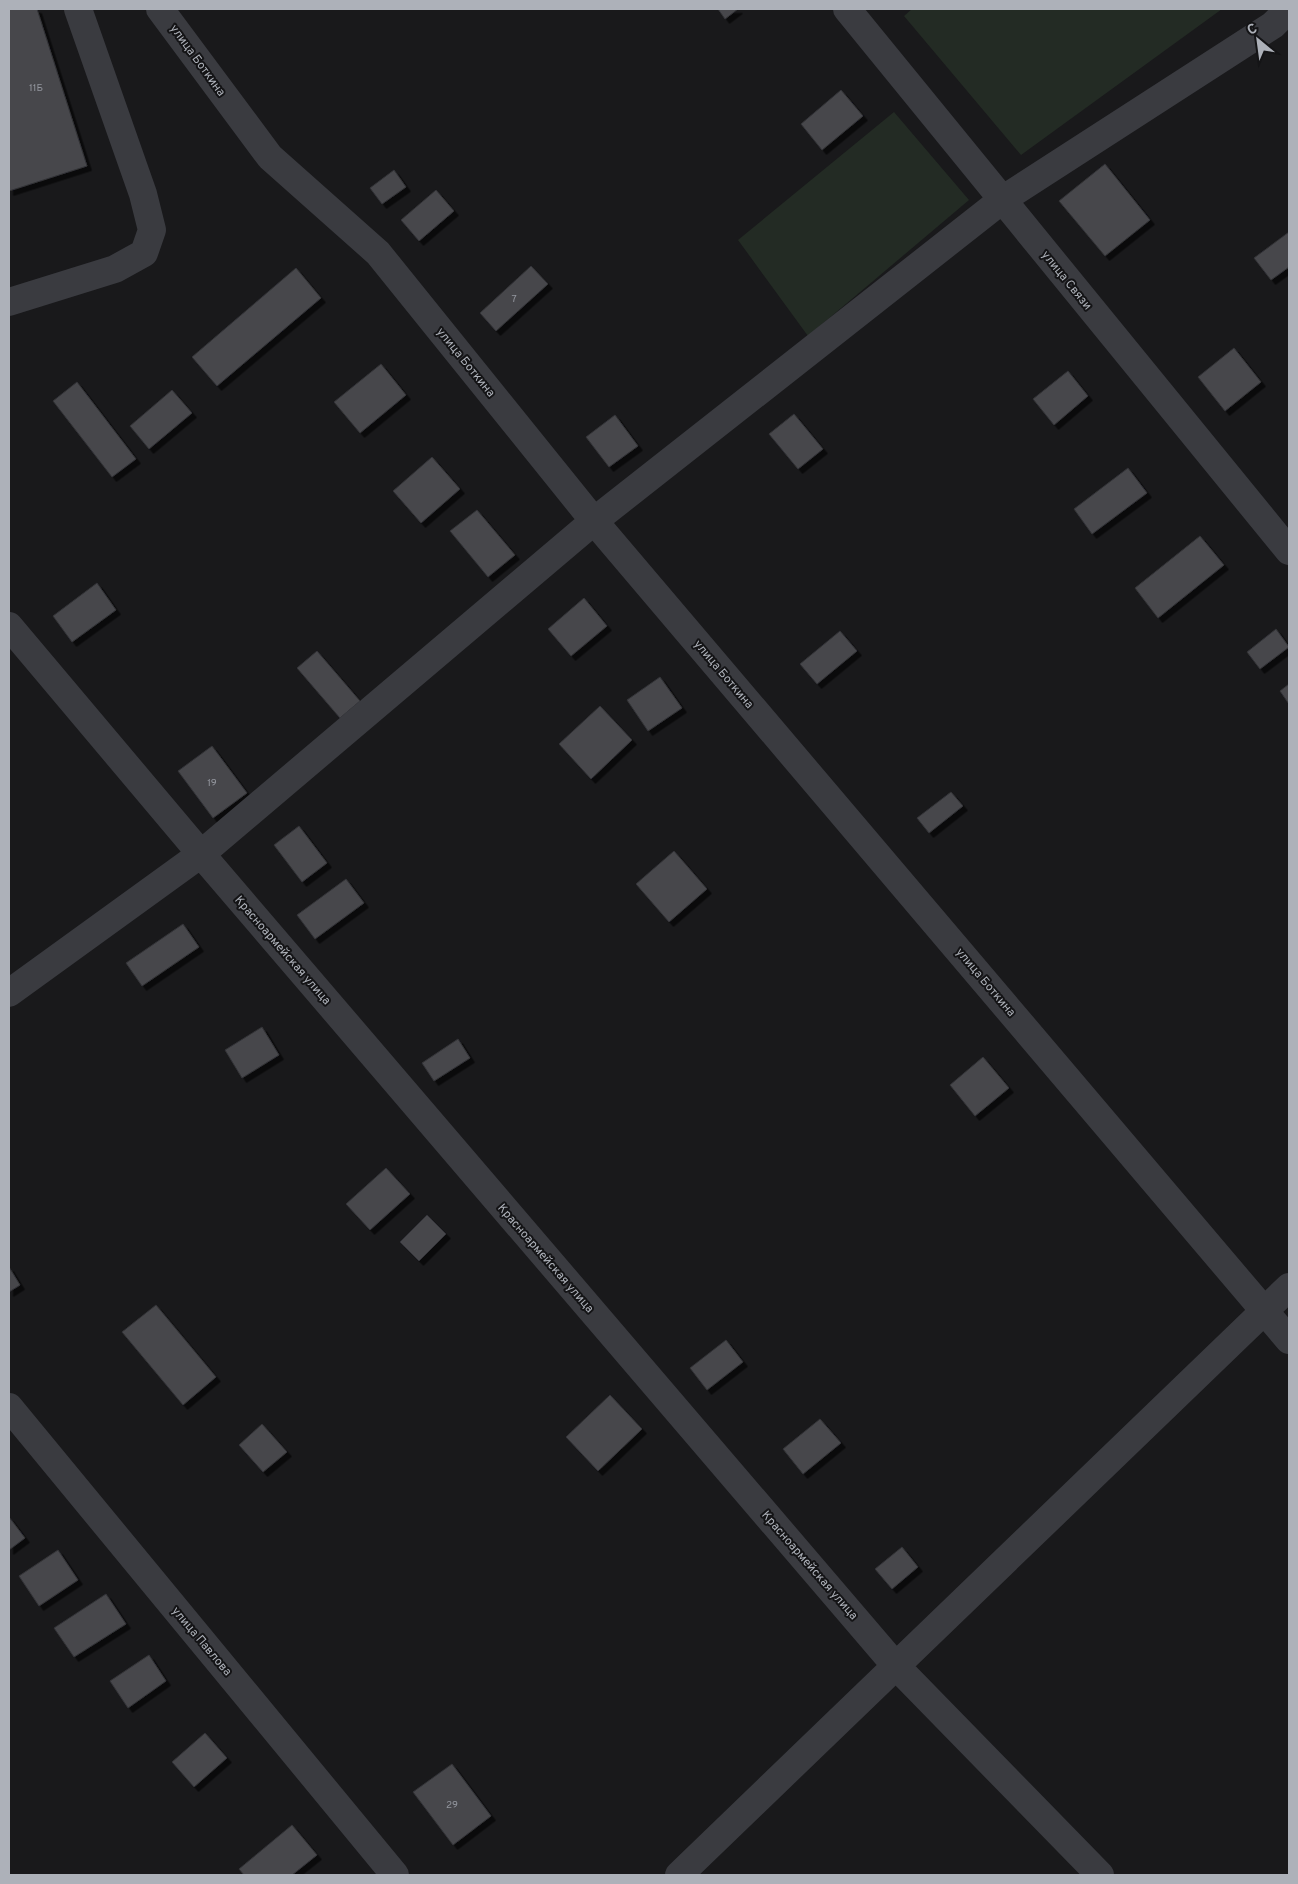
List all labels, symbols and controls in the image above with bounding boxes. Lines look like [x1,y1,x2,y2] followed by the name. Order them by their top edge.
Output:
[1233,15,1283,65] north arrow
[1244,20,1261,40] text: С
[166,21,229,100] street label: улица Боткина
[29,82,43,95] house number: 11Б
[1037,248,1095,314] street label: улица Связи
[511,293,517,306] house number: 7
[432,325,498,401] street label: улица Боткина
[690,637,757,712] street label: улица Боткина
[207,777,217,790] house number: 19
[230,893,334,1009] street label: Красноармейская улица
[952,945,1019,1020] street label: улица Боткина
[493,1201,597,1317] street label: Красноармейская улица
[757,1508,861,1624] street label: Красноармейская улица
[168,1604,235,1680] street label: улица Павлова
[446,1799,458,1812] house number: 29

